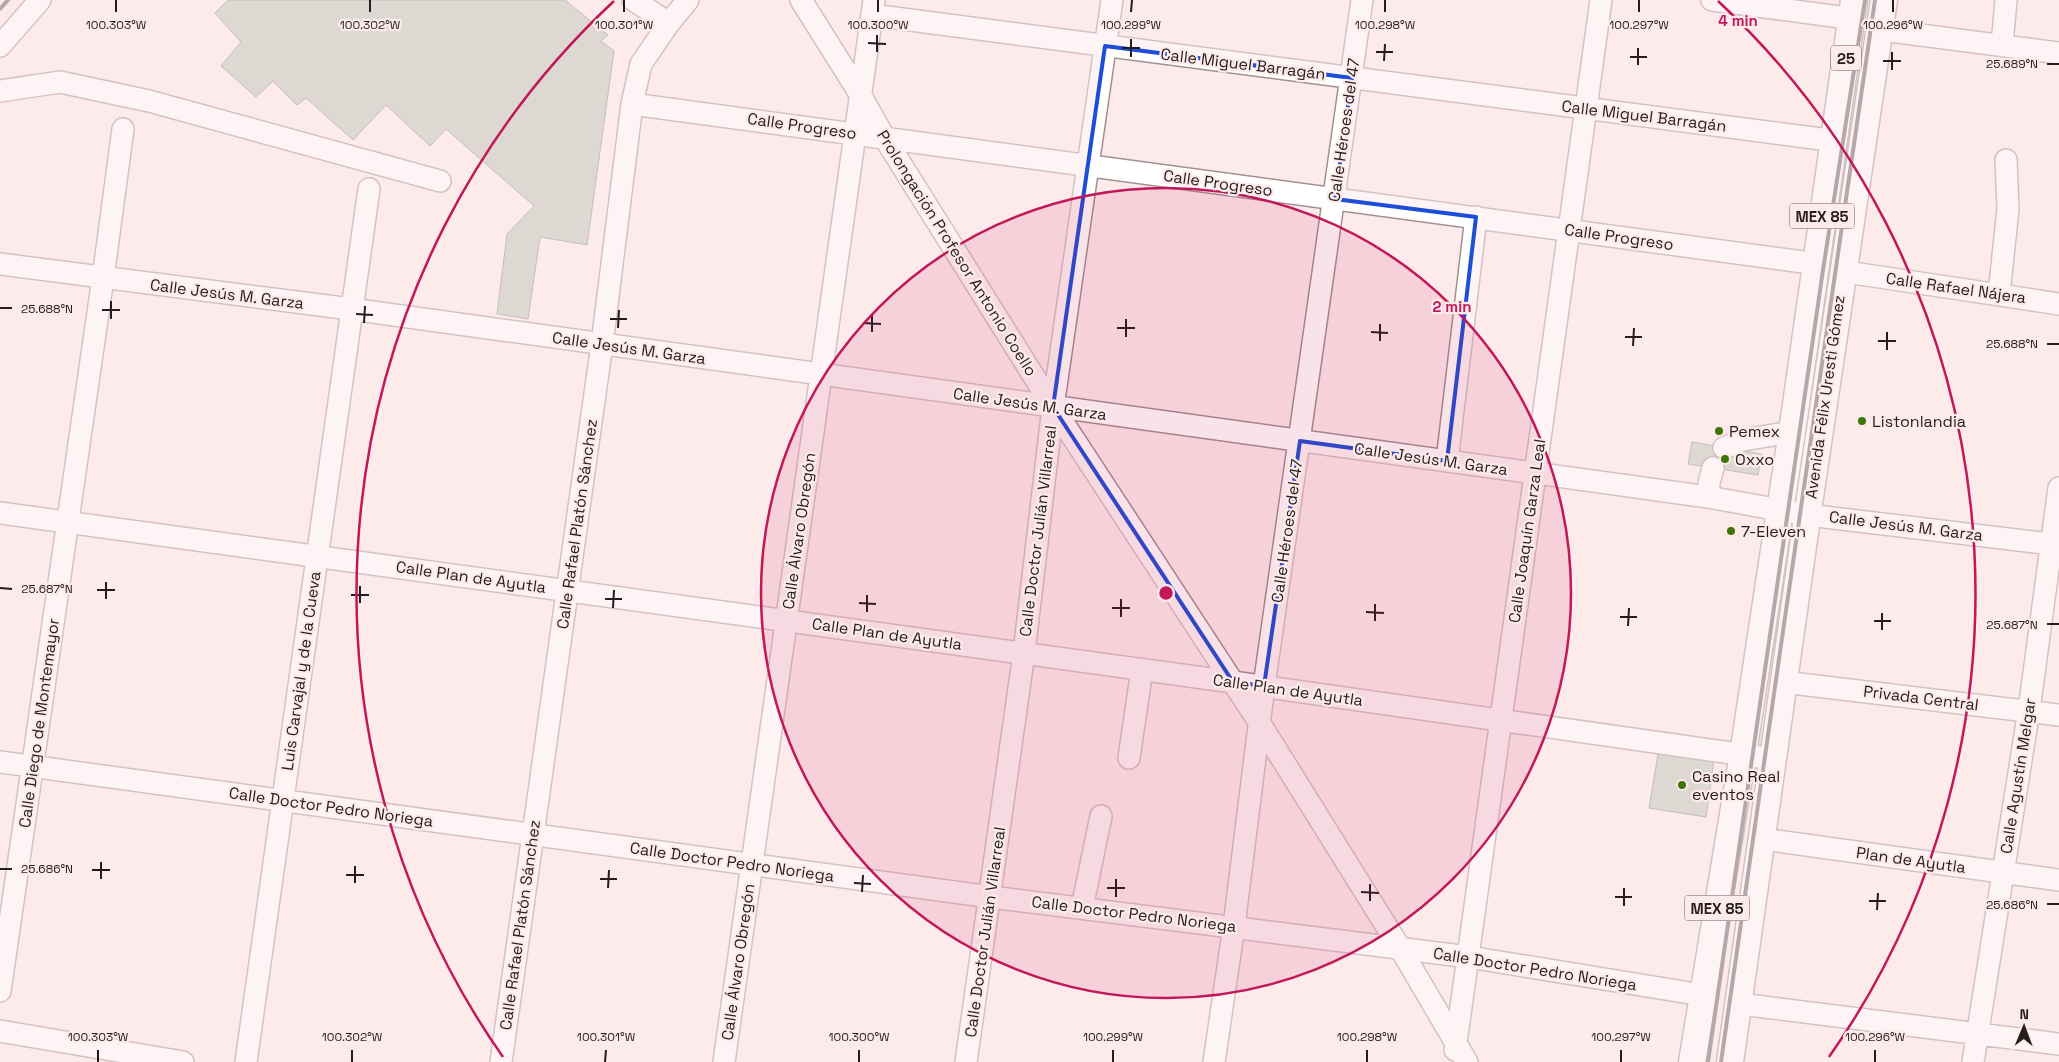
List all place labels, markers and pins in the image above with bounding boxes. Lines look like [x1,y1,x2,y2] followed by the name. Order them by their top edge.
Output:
[1872,411,1966,432] place label: Listonlandia
[1856,415,1868,427] marker: Listonlandia
[1729,421,1780,442] place label: Pemex
[1713,425,1725,437] marker: Pemex
[1735,449,1774,470] place label: Oxxo
[1719,453,1731,465] marker: Oxxo
[1741,521,1806,542] place label: 7-Eleven
[1725,525,1737,537] marker: 7-Eleven
[1157,584,1175,602] centre of rings
[1692,766,1780,805] place label: Casino Real eventos
[1676,779,1688,791] marker: Casino Real eventos

